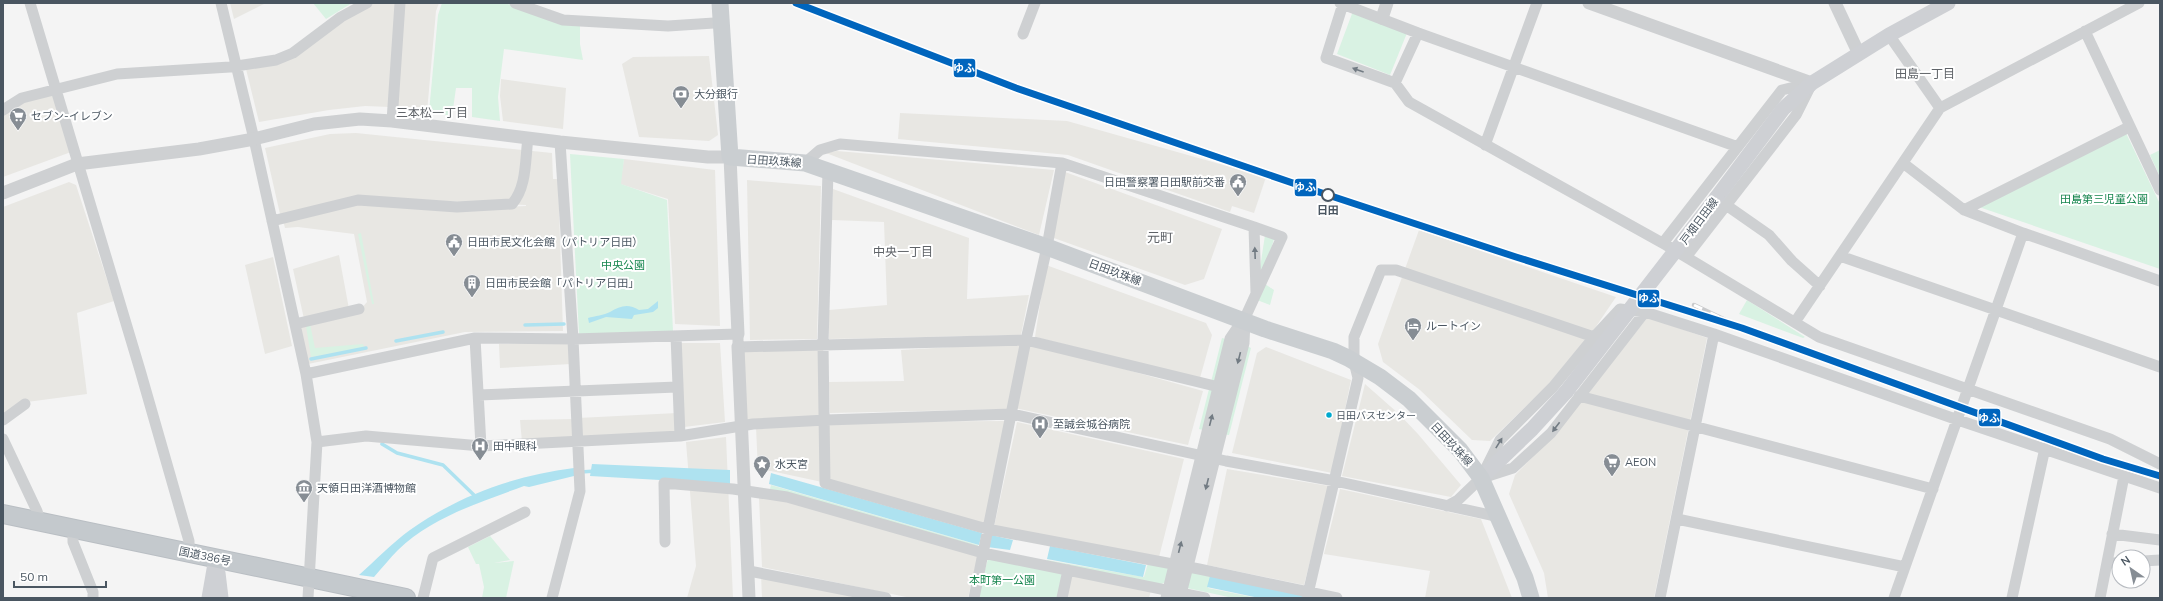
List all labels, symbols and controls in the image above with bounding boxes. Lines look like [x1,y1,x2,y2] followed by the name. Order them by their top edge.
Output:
[953,58,976,78] line badge: ゆふ
[953,61,975,75] text: ゆふ
[1352,66,1364,72] one-way arrow
[1895,66,1955,81] district label: 田島一丁目
[671,84,691,109] bank icon: 大分銀行
[694,87,738,101] place label: 大分銀行
[396,105,468,120] district label: 三本松一丁目
[8,106,28,131] supermarket icon: セブン-イレブン
[31,109,113,123] place label: セブン-イレブン
[746,152,802,170] street label: 日田玖珠線
[1228,172,1248,197] public building icon: 日田警察署日田駅前交番
[1104,175,1225,189] place label: 日田警察署日田駅前交番
[1294,178,1317,197] line badge: ゆふ
[1294,180,1316,194] text: ゆふ
[1321,188,1335,202] marker: 日田
[2060,192,2148,206] park label: 田島第三児童公園
[1677,195,1721,247] street label: 戸畑日田線
[1317,203,1339,217] place label: 日田
[1147,229,1173,245] district label: 元町
[444,232,464,257] public building icon: 日田市民文化会館（パトリア日田）
[467,235,643,249] place label: 日田市民文化会館（パトリア日田）
[873,244,933,259] district label: 中央一丁目
[1252,246,1258,259] one-way arrow
[1087,256,1143,288] street label: 日田玖珠線
[601,258,645,272] park label: 中央公園
[462,273,482,298] building icon: 日田市民会館「パトリア日田」
[485,276,639,290] place label: 日田市民会館「パトリア日田」
[1637,289,1660,308] line badge: ゆふ
[1638,291,1660,305] text: ゆふ
[1403,316,1423,341] hotel icon: ルートイン
[1426,319,1481,333] place label: ルートイン
[1236,352,1242,364] one-way arrow
[1978,408,2001,427] line badge: ゆふ
[1336,409,1416,422] place label: 日田バスセンター
[1324,410,1334,420] marker: 日田バスセンター
[1978,411,2000,425] text: ゆふ
[1030,414,1050,439] hospital icon: 至誠会城谷病院
[1208,414,1214,426] one-way arrow
[1053,417,1130,431] place label: 至誠会城谷病院
[1428,419,1476,469] street label: 日田玖珠線
[1551,421,1560,432] one-way arrow
[470,436,490,461] hospital icon: 田中眼科
[1496,437,1503,449] one-way arrow
[493,439,537,453] place label: 田中眼科
[1602,452,1622,477] supermarket icon: AEON
[752,454,772,479] place icon: 水天宮
[1625,455,1656,469] place label: AEON
[775,457,808,471] place label: 水天宮
[294,478,314,503] museum icon: 天領日田洋酒博物館
[1204,478,1210,490] one-way arrow
[317,481,416,495] place label: 天領日田洋酒博物館
[1177,540,1183,553] one-way arrow
[178,544,232,568] street label: 国道386号
[2111,549,2151,589] north arrow
[2118,553,2133,569] text: N
[14,563,106,589] scale bar
[20,569,48,584] text: 50 m
[969,573,1035,587] park label: 本町第一公園

